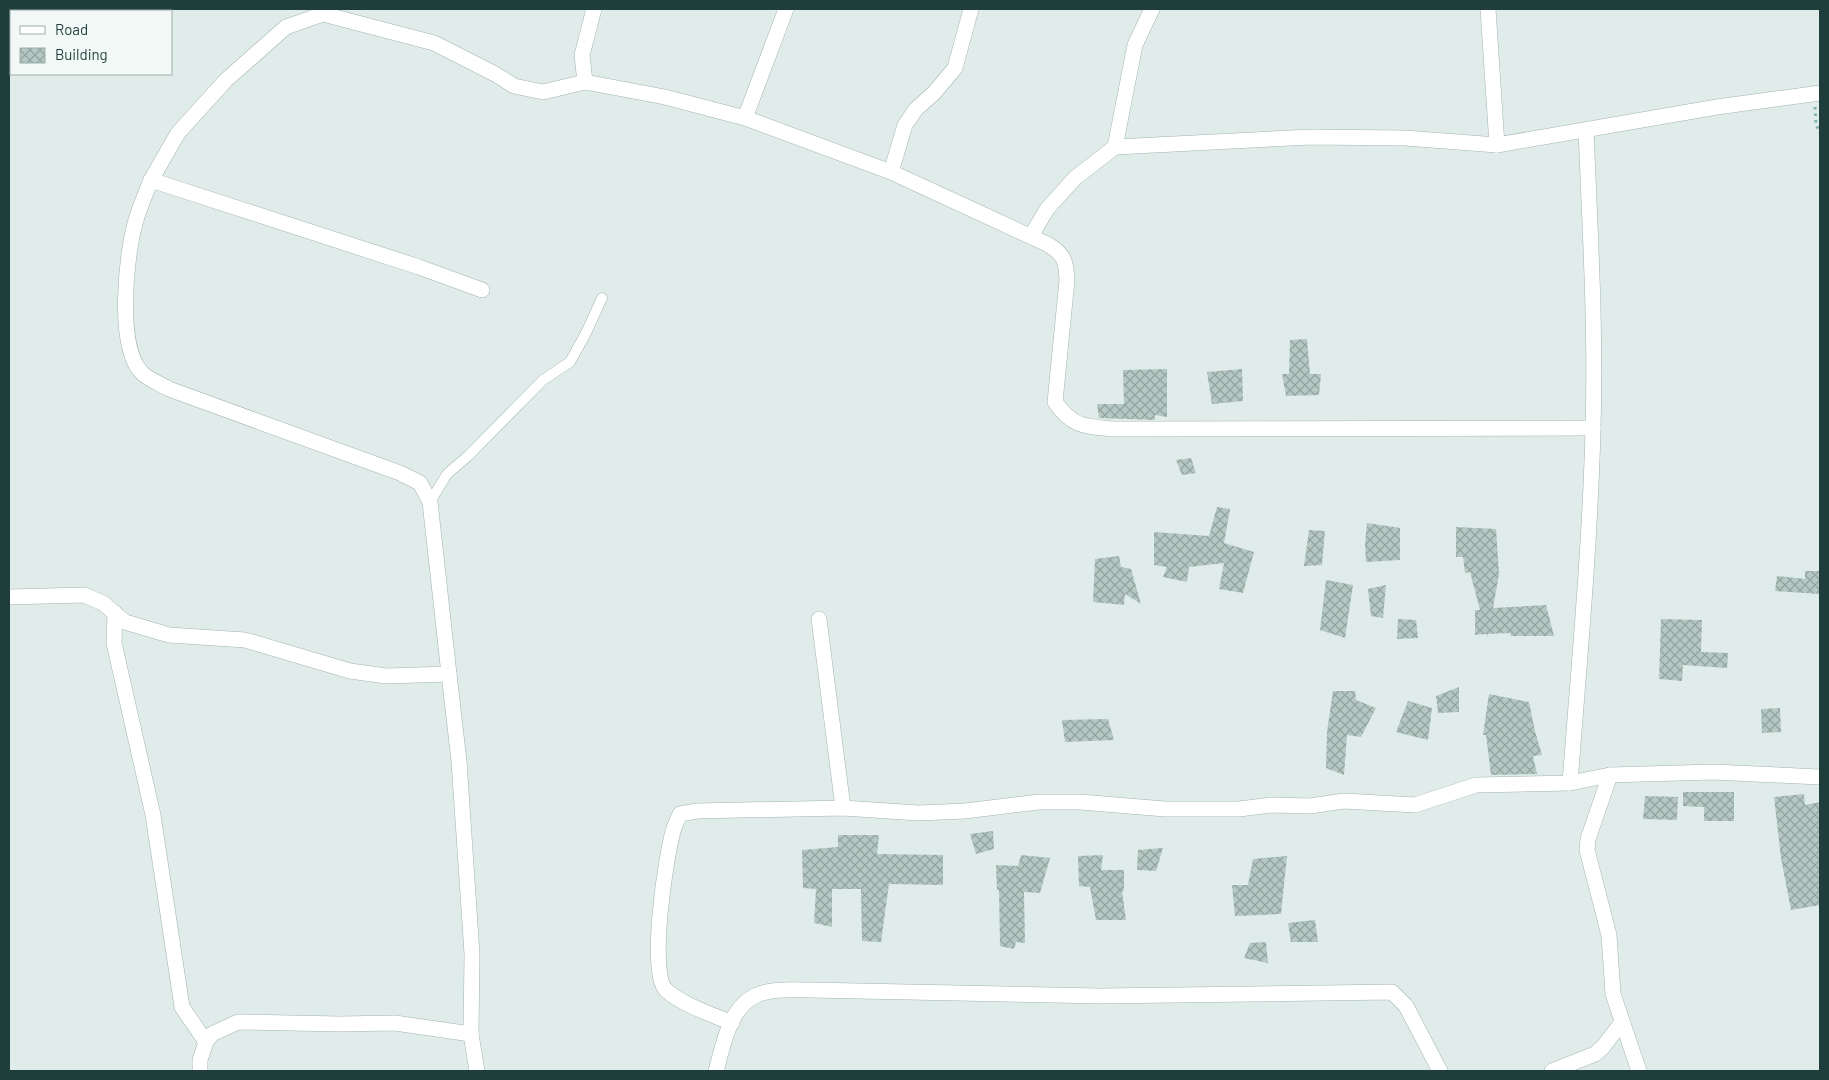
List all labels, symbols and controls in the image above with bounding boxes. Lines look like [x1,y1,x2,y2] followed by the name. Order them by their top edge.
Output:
[10,10,172,75] legend
[55,20,88,38] text: Road
[55,45,108,63] text: Building

